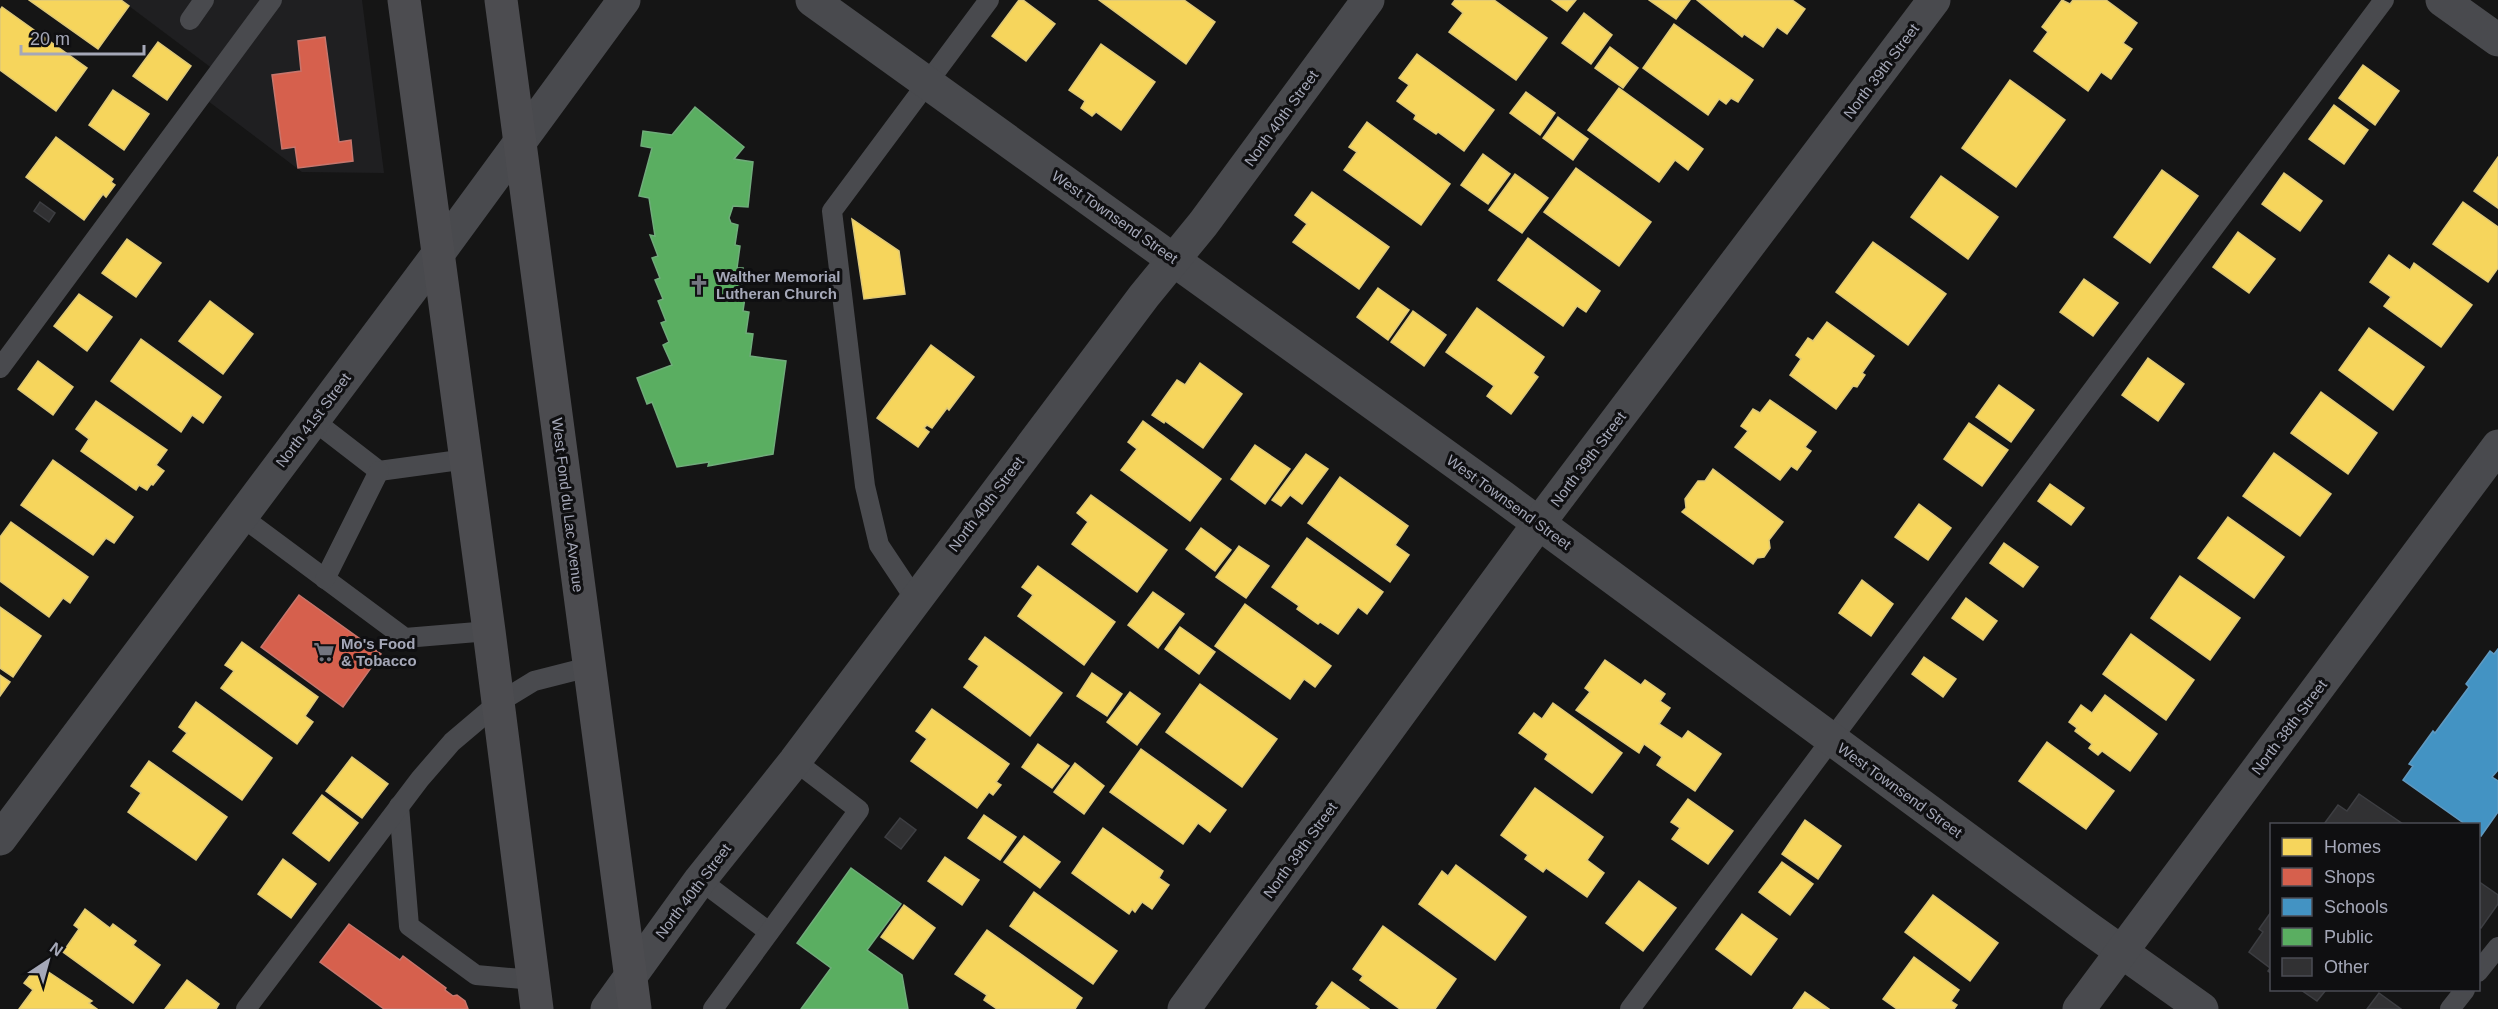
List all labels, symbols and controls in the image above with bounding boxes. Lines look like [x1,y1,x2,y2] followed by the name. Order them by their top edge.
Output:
[21,18,144,56] scale bar
[1840,20,1923,122] street label: North 39th Street
[30,29,70,49] text: 20 m
[1241,66,1322,169] street label: North 40th Street
[1049,167,1182,267] street label: West Townsend Street
[716,268,840,302] place label: Walther Memorial Lutheran Church
[687,273,711,297] church icon: Walther Memorial Lutheran Church
[272,369,354,470] street label: North 41st Street
[1547,408,1630,510] street label: North 39th Street
[549,417,587,593] street label: West Fond du Lac Avenue
[1444,451,1575,553] street label: West Townsend Street
[945,453,1028,555] street label: North 40th Street
[341,635,417,669] place label: Mo's Food & Tobacco
[312,640,336,664] supermarket icon: Mo's Food & Tobacco
[2248,676,2331,778] street label: North 38th Street
[1835,739,1966,841] street label: West Townsend Street
[1260,798,1341,901] street label: North 39th Street
[2270,823,2480,991] legend
[2324,837,2381,857] text: Homes
[652,840,735,942] street label: North 40th Street
[2324,867,2375,887] text: Shops
[2324,897,2388,917] text: Schools
[2324,927,2373,947] text: Public
[18,931,78,991] north arrow
[47,939,66,960] text: N
[2324,957,2369,977] text: Other

